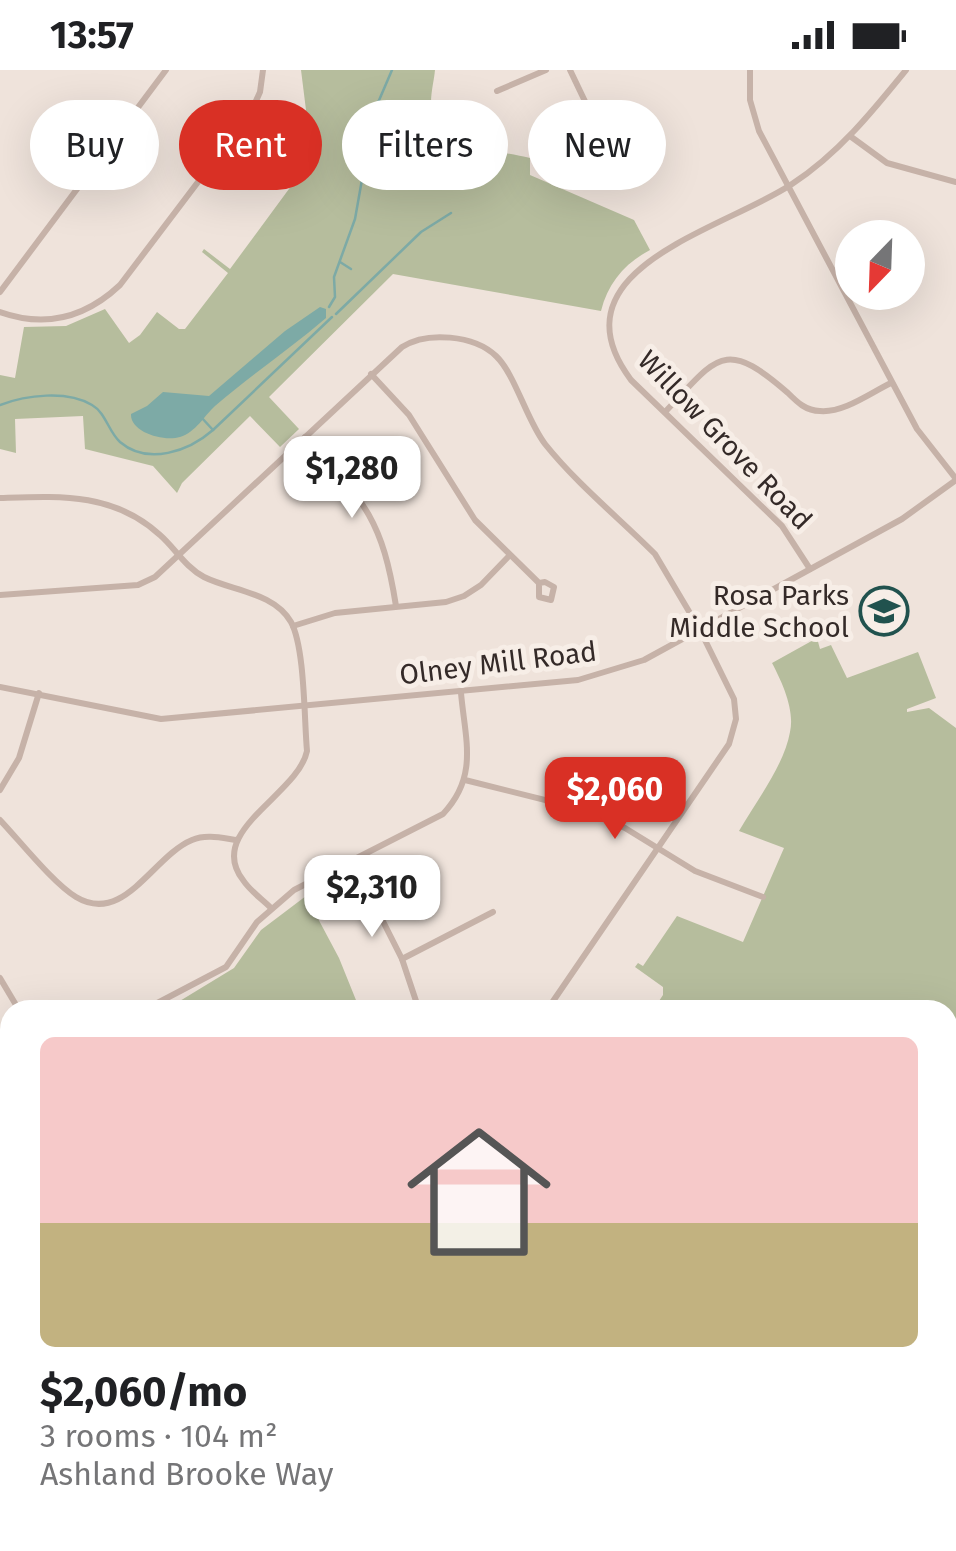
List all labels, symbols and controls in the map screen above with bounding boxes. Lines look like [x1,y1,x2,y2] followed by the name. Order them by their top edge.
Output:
[50,12,134,58] text: 13:57
[30,100,159,190] chip: Buy
[179,100,322,190] chip: Rent
[342,100,508,190] chip: Filters
[528,100,666,190] chip: New
[835,220,925,310] north arrow
[835,220,925,310] map controls
[631,344,819,536] street label: Willow Grove Road
[271,436,433,521] pin: $1,280
[306,449,398,487] text: $1,280
[669,579,849,644] place label: Rosa Parks Middle School
[858,585,910,637] school or university icon: Rosa Parks Middle School
[398,635,598,691] street label: Olney Mill Road
[534,757,696,842] pin: $2,060
[567,770,663,808] text: $2,060
[291,855,453,940] pin: $2,310
[326,868,418,906] text: $2,310
[389,1102,569,1282] icon: home
[40,1367,247,1417] text: $2,060/mo
[40,1417,278,1455] text: 3 rooms · 104 m²
[40,1455,333,1493] text: Ashland Brooke Way

